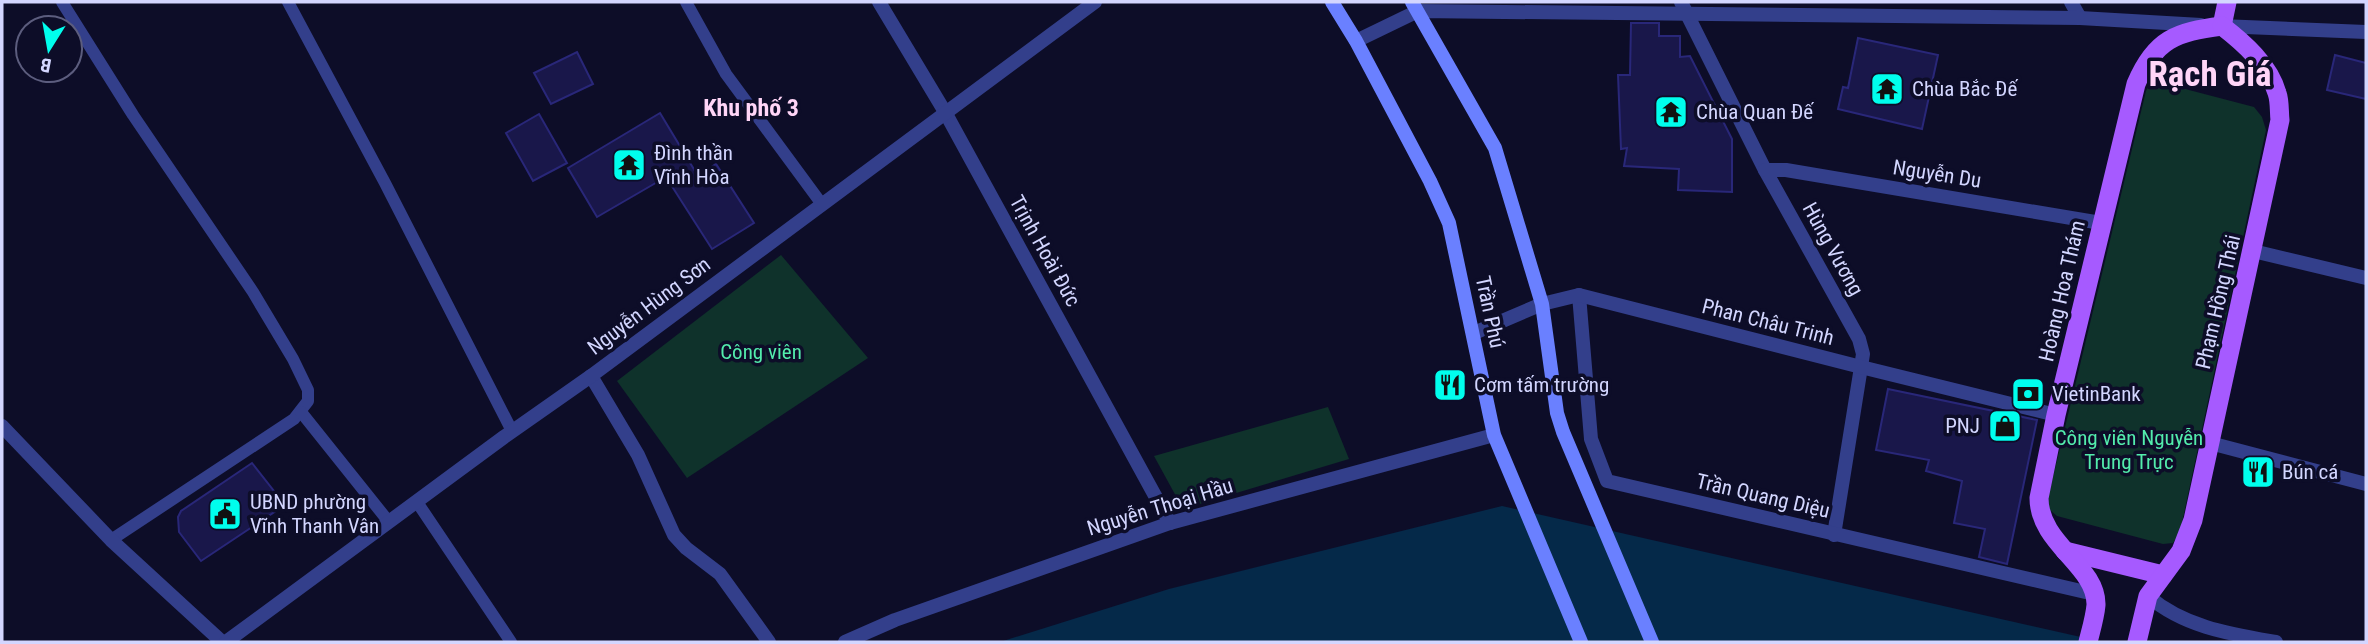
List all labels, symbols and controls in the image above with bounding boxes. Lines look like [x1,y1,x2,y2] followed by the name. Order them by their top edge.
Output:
[14,14,84,84] north arrow
[38,53,53,78] text: B
[2148,54,2272,95] district label: Rạch Giá
[1868,70,1906,108] temple icon: Chùa Bắc Đế
[1912,77,2018,101] place label: Chùa Bắc Đế
[1652,93,1690,131] temple icon: Chùa Quan Đế
[703,94,799,122] district label: Khu phố 3
[1696,100,1814,124] place label: Chùa Quan Đế
[654,141,733,189] place label: Đình thần Vĩnh Hòa
[610,146,648,184] temple icon: Đình thần Vĩnh Hòa
[1891,155,1983,193] street label: Nguyễn Du
[1005,191,1085,311] street label: Trịnh Hoài Đức
[1798,198,1868,300] street label: Hùng Vương
[2034,218,2090,364] street label: Hoàng Hoa Thám
[2191,233,2245,371] street label: Phạm Hồng Thái
[583,252,715,360] street label: Nguyễn Hùng Sơn
[1471,274,1509,350] street label: Trần Phú
[1700,294,1836,350] street label: Phan Châu Trinh
[720,340,802,364] park label: Công viên
[1431,366,1469,404] restaurant icon: Cơm tấm trường
[1474,373,1609,397] place label: Cơm tấm trường
[2009,375,2047,413] bank icon: VietinBank
[2052,382,2141,406] place label: VietinBank
[1986,407,2024,445] shop icon: PNJ
[1945,414,1980,438] place label: PNJ
[2055,426,2203,474] park label: Công viên Nguyễn Trung Trực
[2239,453,2277,491] restaurant icon: Bún cá
[2282,460,2338,484] place label: Bún cá
[1694,469,1832,523] street label: Trần Quang Diệu
[1084,473,1236,541] street label: Nguyễn Thoại Hầu
[250,490,379,538] place label: UBND phường Vĩnh Thanh Vân
[206,495,244,533] public building icon: UBND phường Vĩnh Thanh Vân

